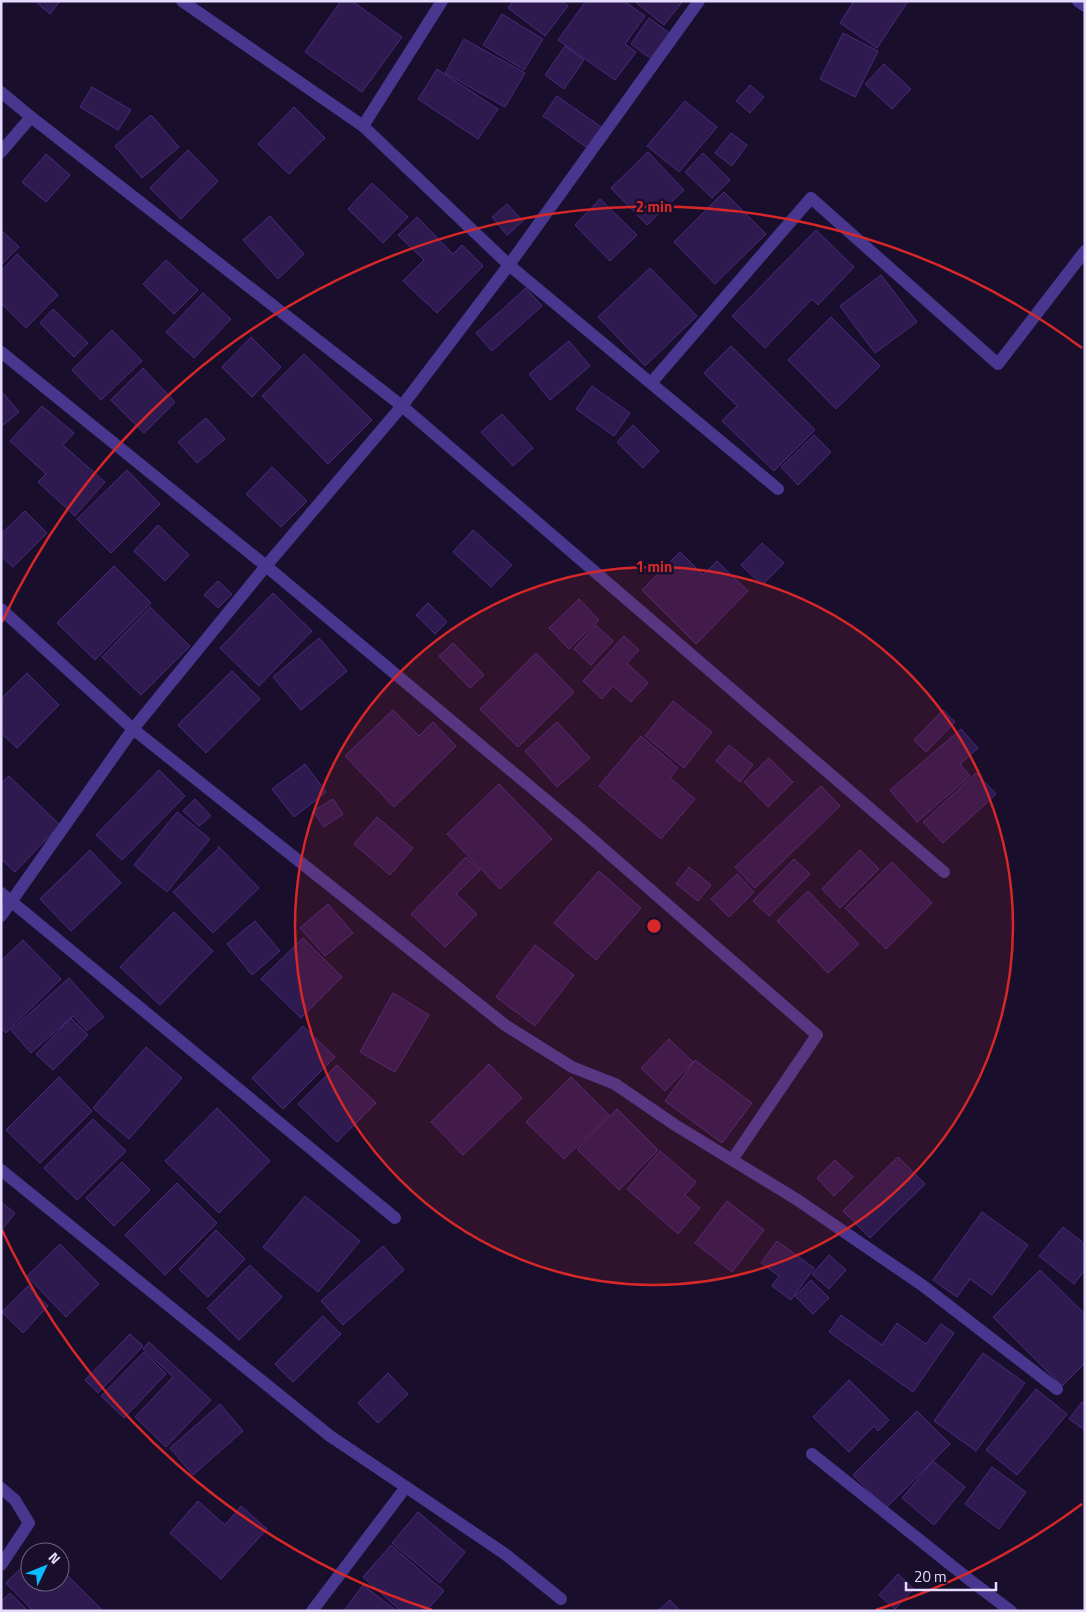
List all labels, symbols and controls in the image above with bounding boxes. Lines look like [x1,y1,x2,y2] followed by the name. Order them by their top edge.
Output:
[636,195,672,218] text: 2 min
[636,555,672,578] text: 1 min
[645,917,663,935] centre of rings
[20,1542,70,1592] north arrow
[44,1547,66,1569] text: N
[906,1560,996,1592] scale bar
[914,1565,947,1588] text: 20 m

